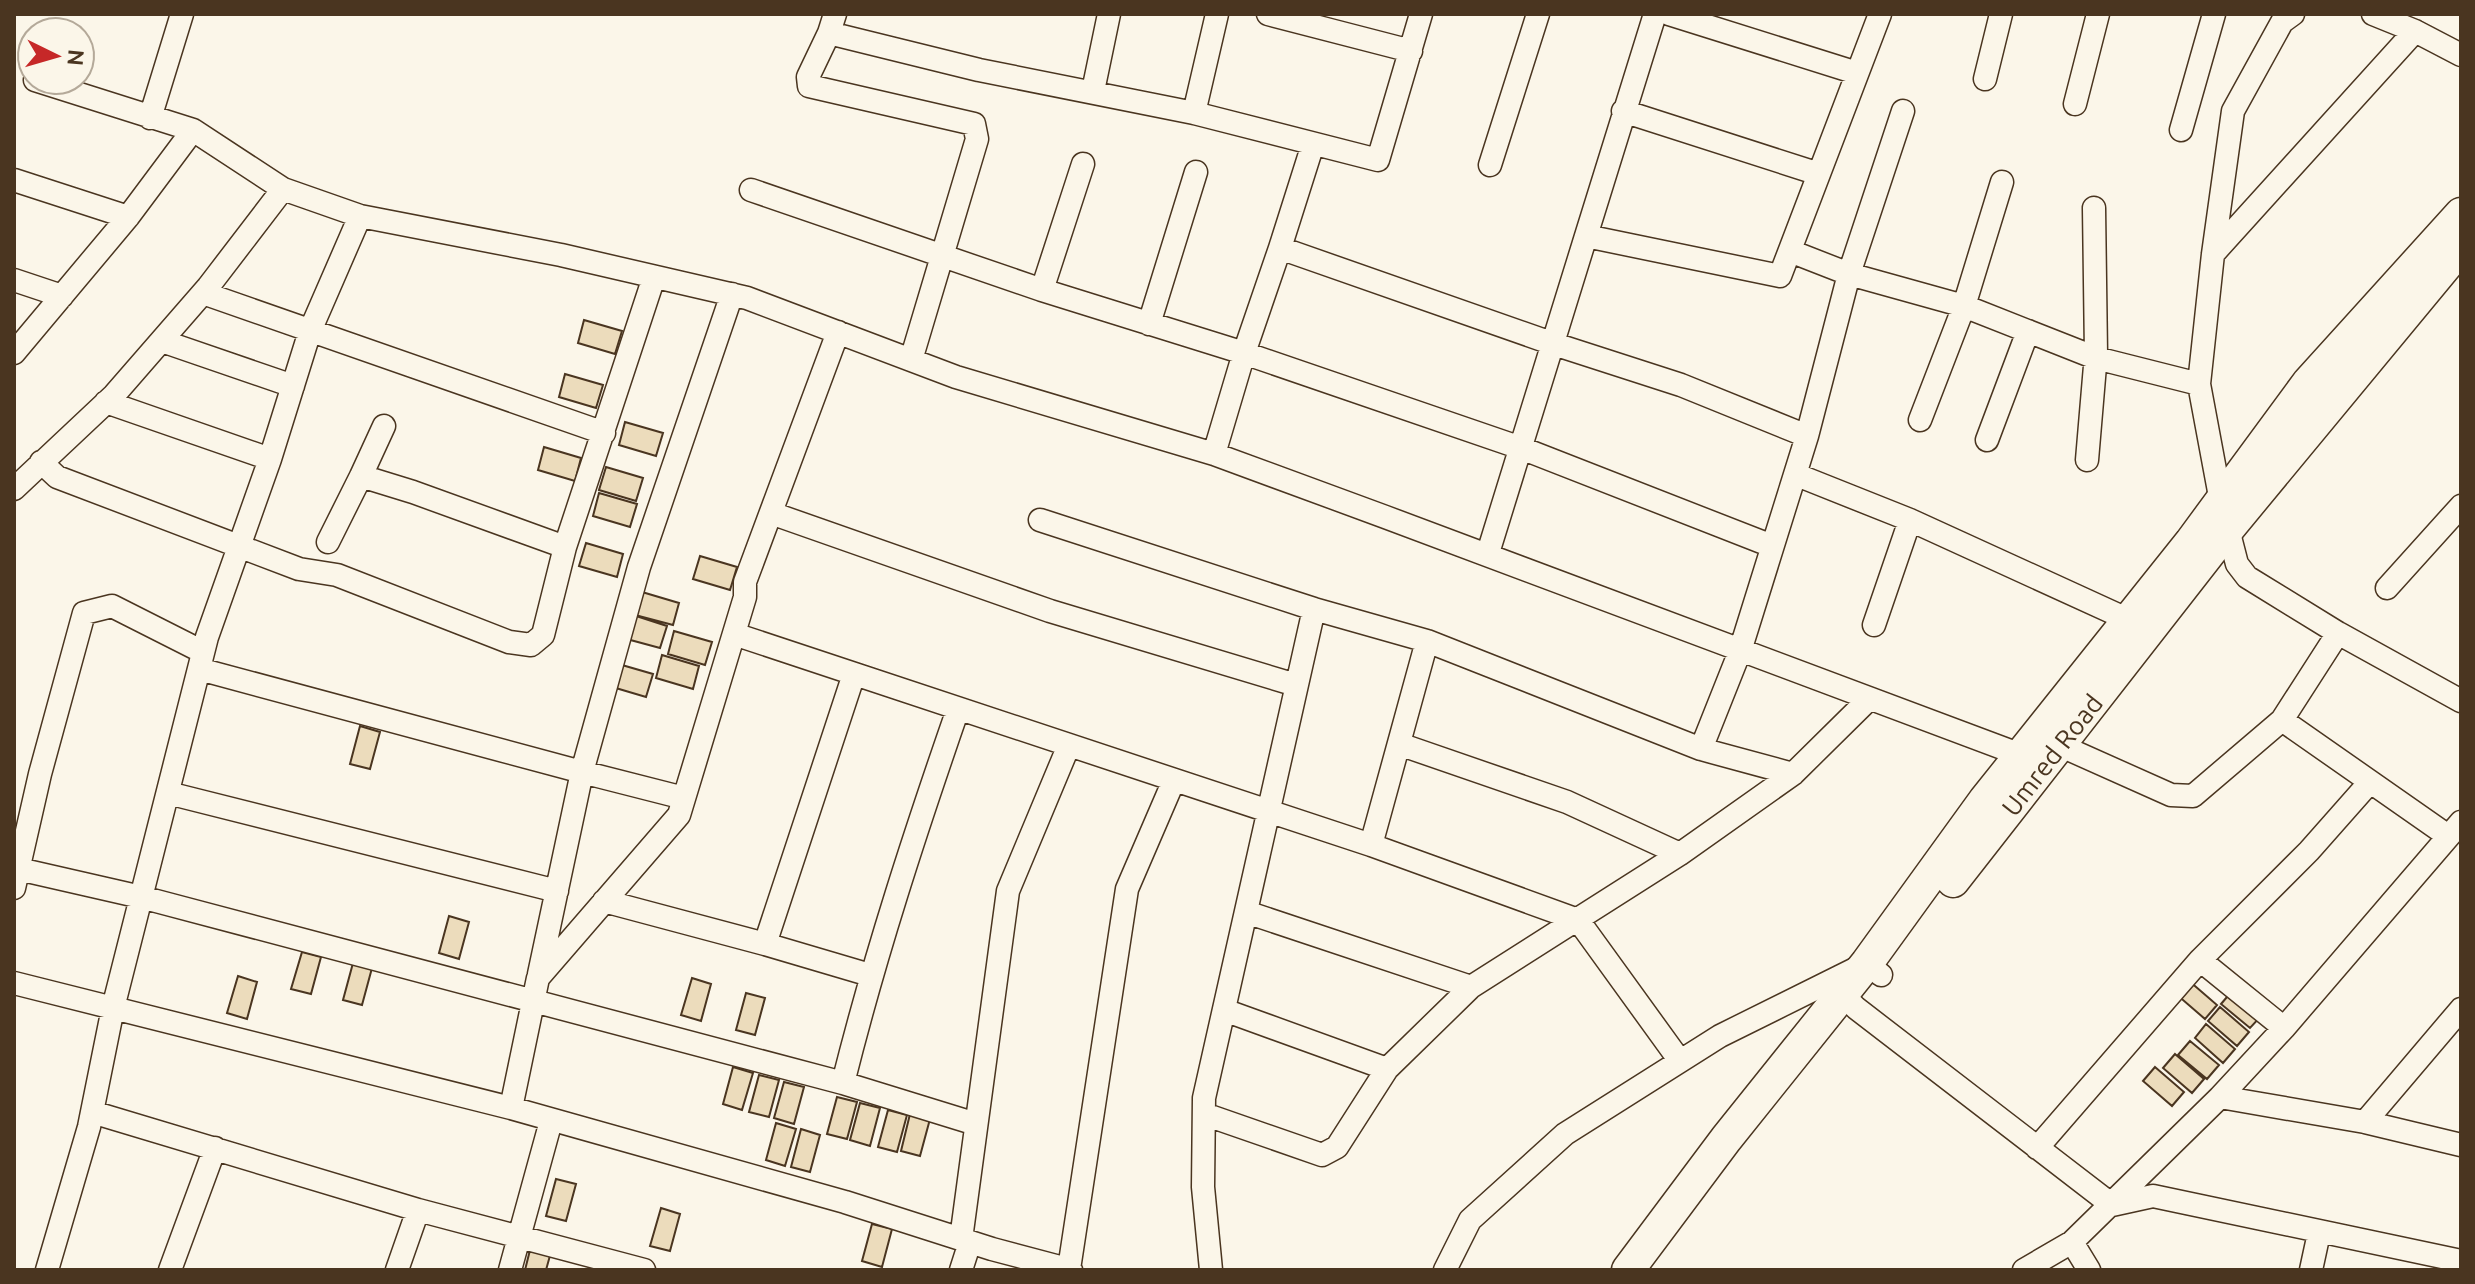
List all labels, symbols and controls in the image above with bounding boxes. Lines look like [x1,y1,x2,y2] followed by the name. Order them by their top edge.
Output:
[16,16,96,96] north arrow
[63,49,90,67] text: N
[1996,689,2108,821] street label: Umred Road

